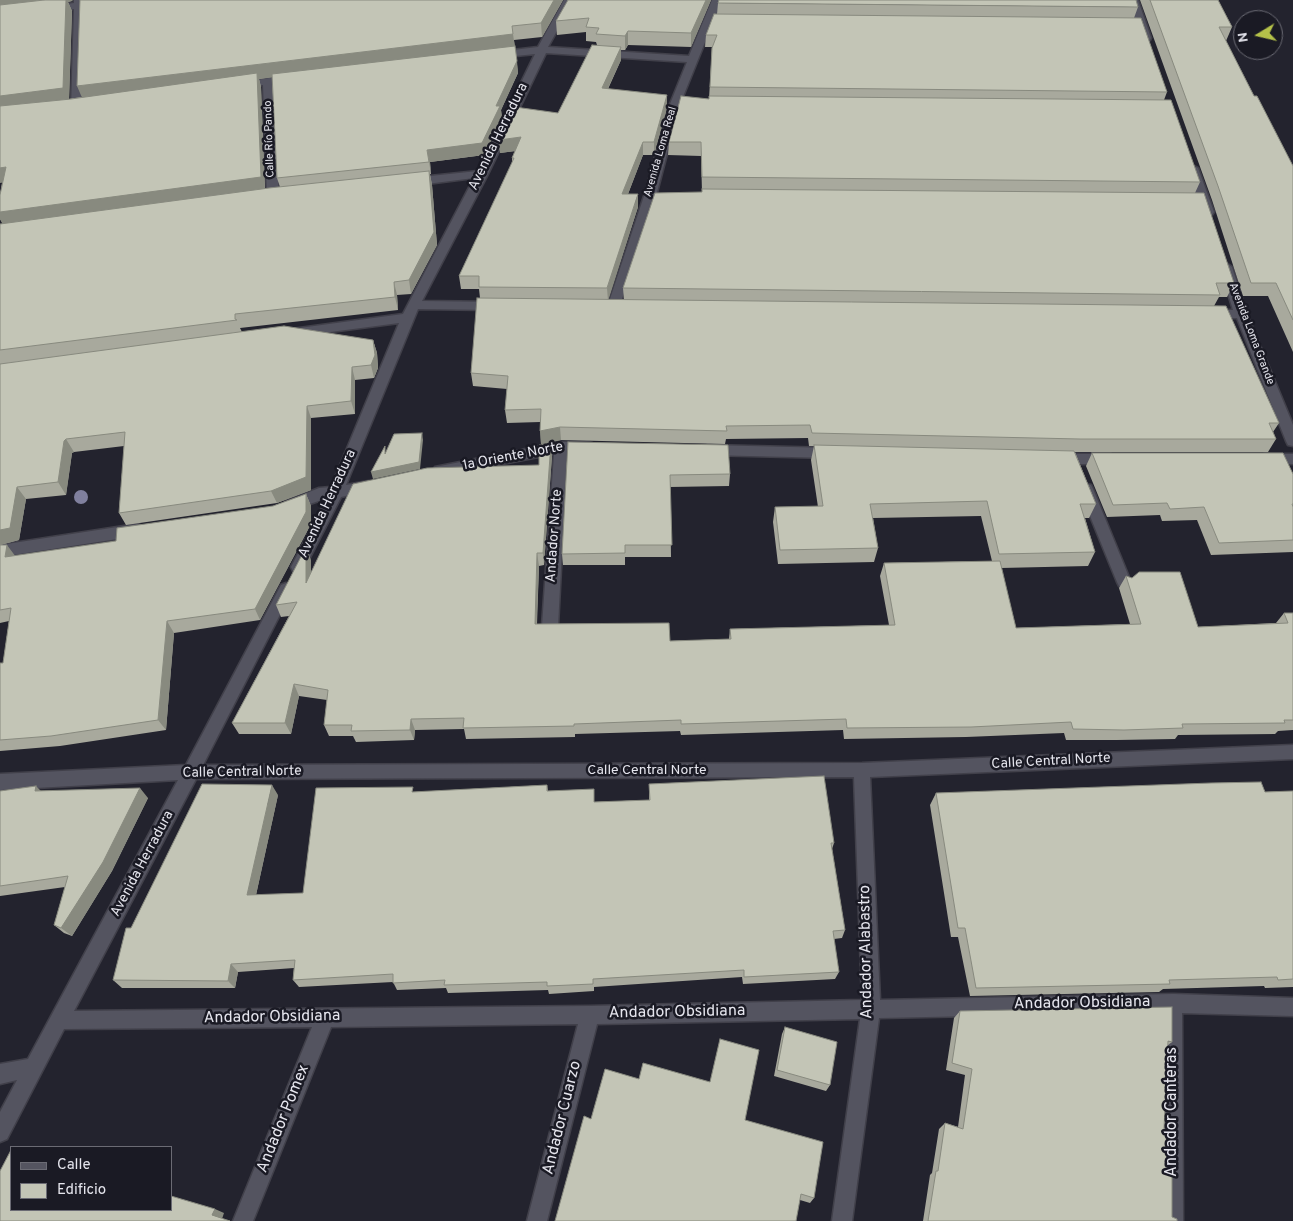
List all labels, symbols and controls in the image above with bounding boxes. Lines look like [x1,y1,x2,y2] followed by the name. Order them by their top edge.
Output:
[1233,10,1283,60] north arrow
[1234,31,1253,44] text: N
[466,81,532,193] street label: Avenida Herradura
[262,100,278,178] street label: Calle Río Pando
[642,105,680,199] street label: Avenida Loma Real
[1225,281,1277,387] street label: Avenida Loma Grande
[461,439,565,475] street label: 1a Oriente Norte
[296,447,360,561] street label: Avenida Herradura
[543,489,567,583] street label: Andador Norte
[991,750,1111,774] street label: Calle Central Norte
[587,763,707,779] street label: Calle Central Norte
[182,764,302,782] street label: Calle Central Norte
[108,808,178,920] street label: Avenida Herradura
[856,885,878,1019] street label: Andador Alabastro
[1013,993,1151,1015] street label: Andador Obsidiana
[608,1002,746,1024] street label: Andador Obsidiana
[203,1007,341,1029] street label: Andador Obsidiana
[1163,1047,1183,1177] street label: Andador Canteras
[540,1059,586,1177] street label: Andador Cuarzo
[254,1062,314,1176] street label: Andador Pomex
[10,1146,172,1211] legend
[57,1156,91,1175] text: Calle
[57,1181,106,1200] text: Edificio

